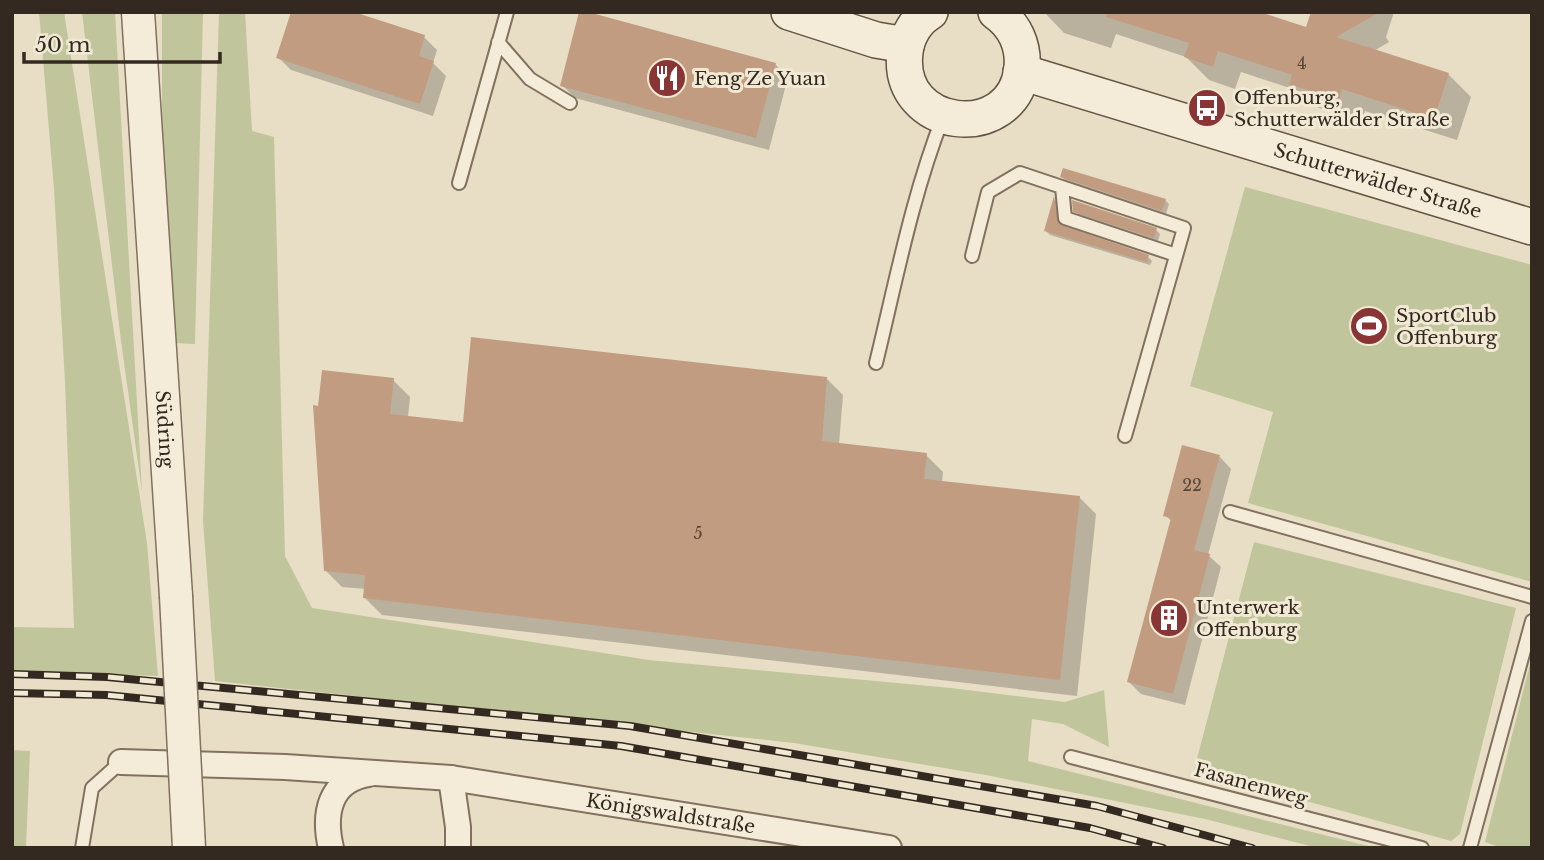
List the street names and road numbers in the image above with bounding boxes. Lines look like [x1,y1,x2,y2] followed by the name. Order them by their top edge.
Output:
[1271,138,1485,223] street label: Schutterwälder Straße
[151,390,179,469] street label: Südring
[1192,758,1311,810] street label: Fasanenweg
[585,788,757,838] street label: Königswaldstraße

